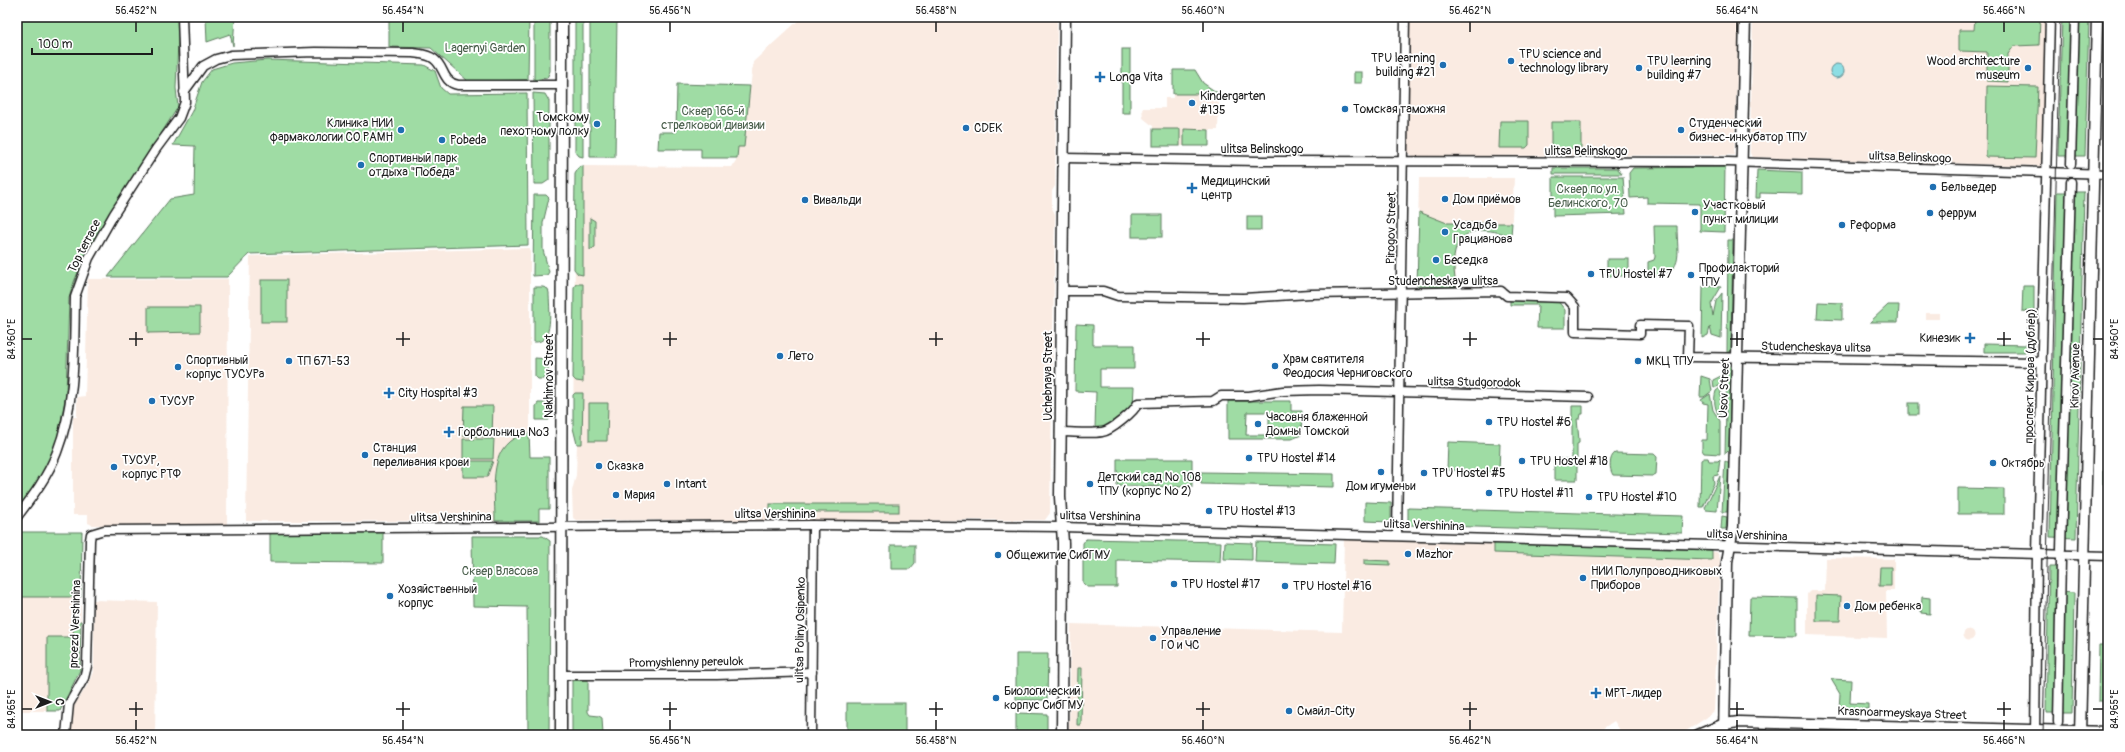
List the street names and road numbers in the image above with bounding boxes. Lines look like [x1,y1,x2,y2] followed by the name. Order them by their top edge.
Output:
[1221,142,1304,157] street label: ulitsa Belinskogo
[1545,144,1628,159] street label: ulitsa Belinskogo
[1868,149,1952,166] street label: ulitsa Belinskogo
[1383,192,1400,264] street label: Pirogov Street
[65,217,104,275] street label: Top terrace
[1388,274,1498,289] street label: Studencheskaya ulitsa
[2022,308,2039,444] street label: проспект Кирова (дублёр)
[1041,331,1056,421] street label: Uchebnaya Street
[542,334,557,418] street label: Nakhimov Street
[1761,339,1872,356] street label: Studencheskaya ulitsa
[2067,343,2084,409] street label: Kirov Avenue
[1716,357,1733,418] street label: Usov Street
[1427,374,1521,391] street label: ulitsa Studgorodok
[734,507,816,522] street label: ulitsa Vershinina
[1059,508,1141,525] street label: ulitsa Vershinina
[410,509,492,526] street label: ulitsa Vershinina
[1383,517,1465,534] street label: ulitsa Vershinina
[1706,527,1788,544] street label: ulitsa Vershinina
[792,576,809,683] street label: ulitsa Poliny Osipenko
[66,579,85,669] street label: proezd Vershinina
[628,654,744,671] street label: Promyshlenny pereulok
[1837,704,1967,723] street label: Krasnoarmeyskaya Street

